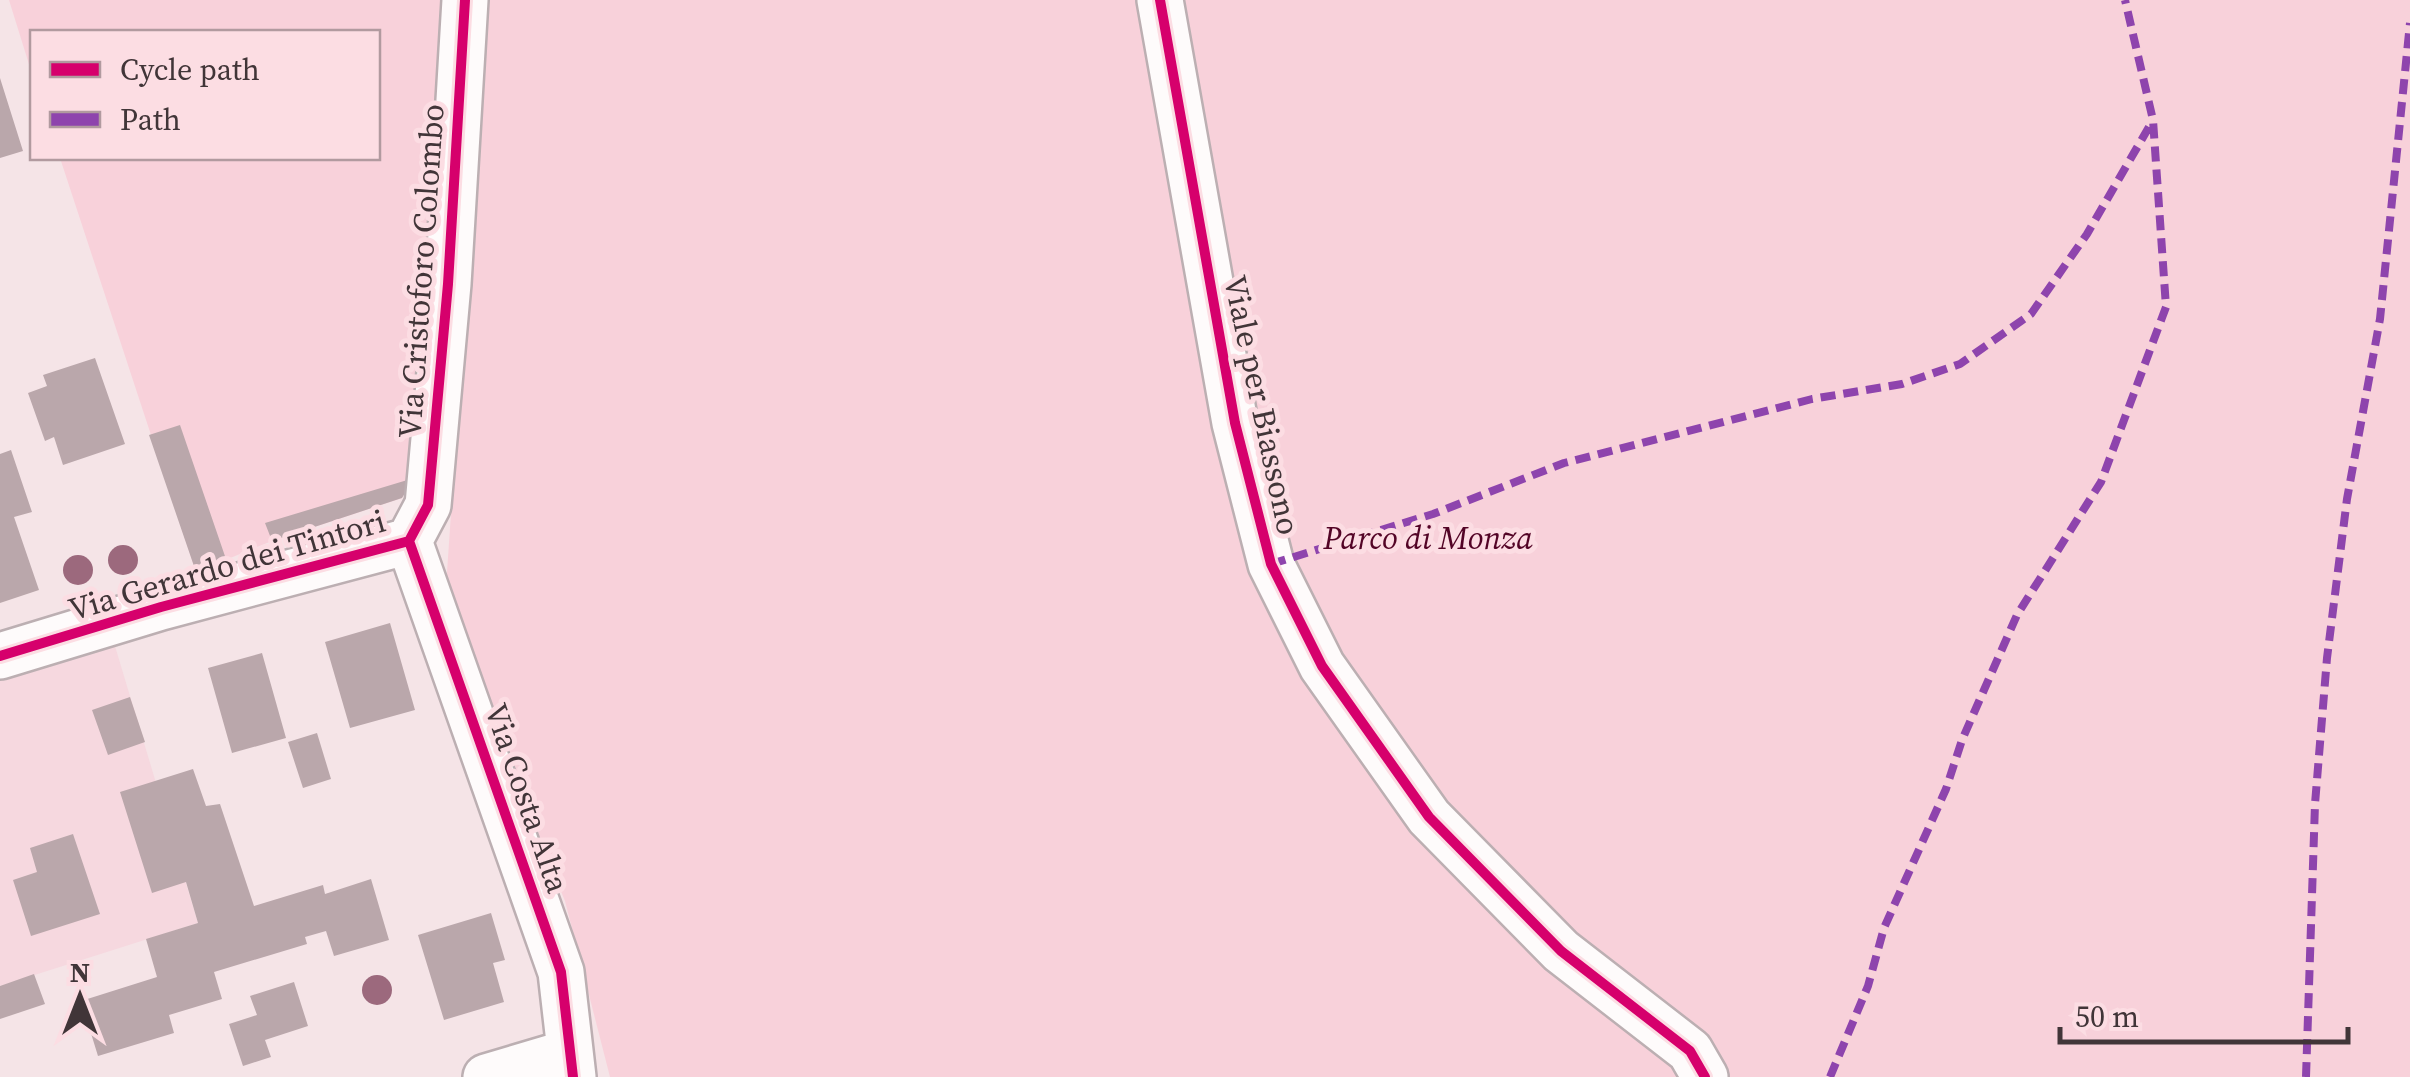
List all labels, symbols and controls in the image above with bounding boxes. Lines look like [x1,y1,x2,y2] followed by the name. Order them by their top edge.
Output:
[30,30,380,160] legend
[120,49,260,90] text: Cycle path
[120,99,181,140] text: Path
[387,102,455,440] street label: Via Cristoforo Colombo
[1213,271,1311,539] street label: Viale per Biassono
[63,499,391,631] street label: Via Gerardo dei Tintori
[1322,516,1533,560] park label: Parco di Monza
[474,698,580,899] street label: Via Costa Alta
[30,947,130,1047] north arrow
[70,953,90,991] text: N
[2060,982,2348,1044] scale bar
[2075,996,2139,1037] text: 50 m

